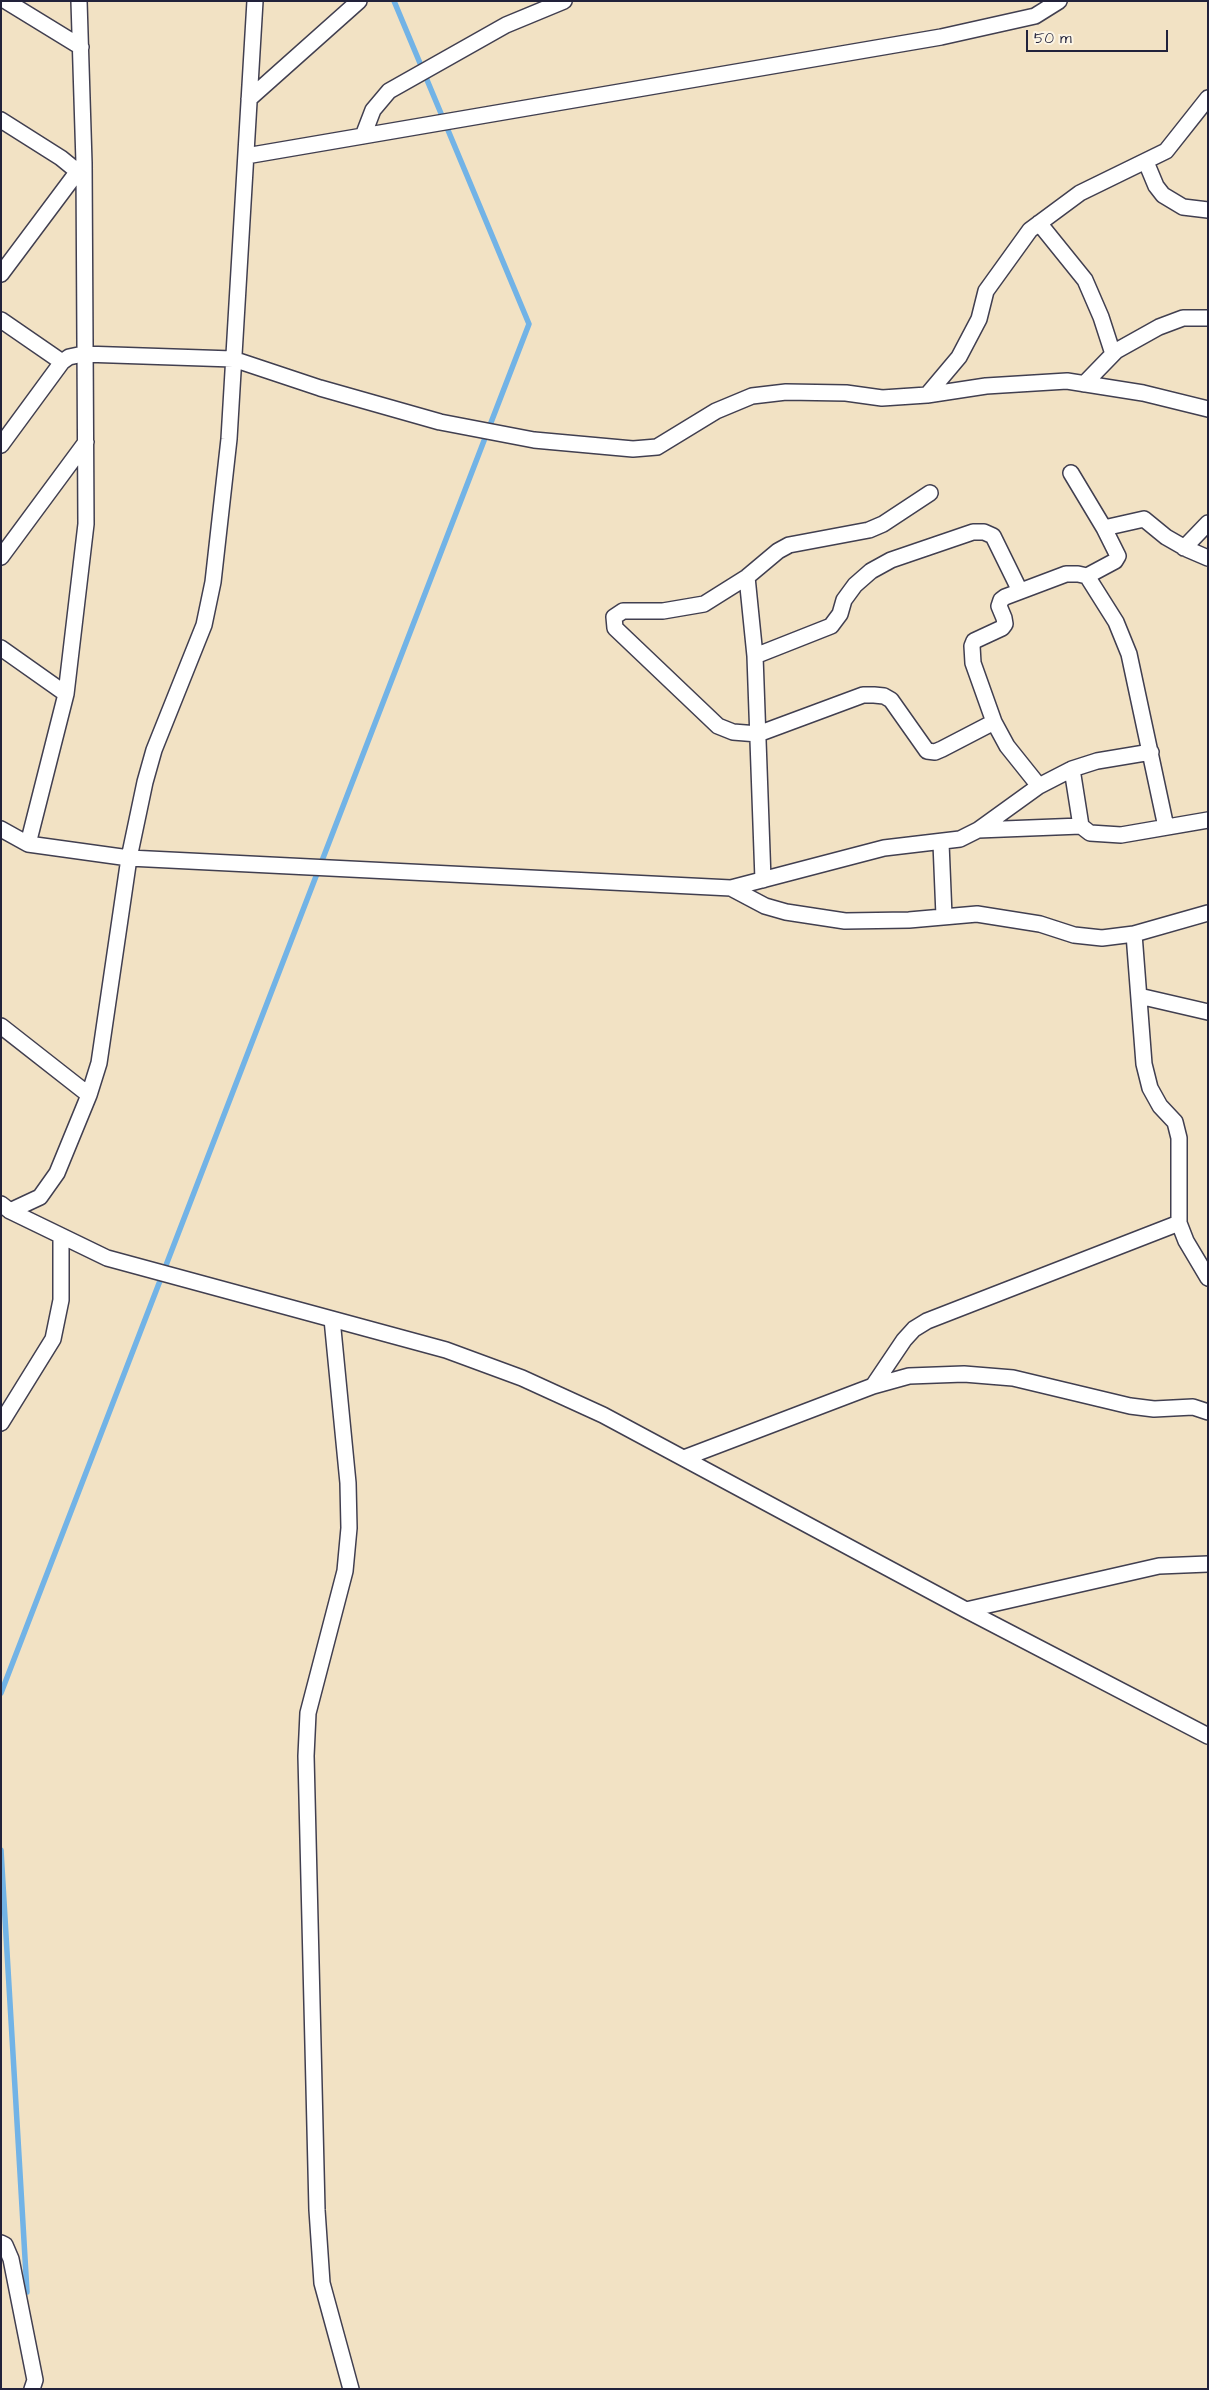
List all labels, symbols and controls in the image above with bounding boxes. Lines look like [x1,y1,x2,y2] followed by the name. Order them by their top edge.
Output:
[1029,20,1172,52] scale bar
[1034,28,1072,49] text: 50 m

